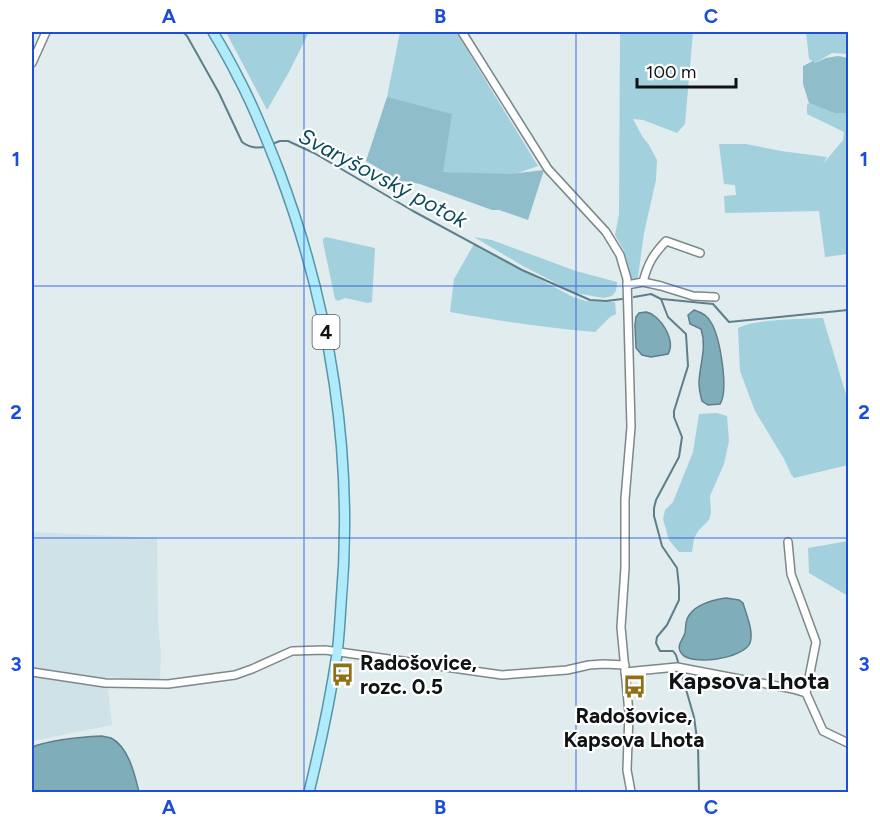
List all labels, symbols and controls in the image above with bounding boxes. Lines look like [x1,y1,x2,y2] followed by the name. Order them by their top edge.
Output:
[162,4,177,28] text: A
[434,4,446,28] text: B
[704,4,718,28] text: C
[637,51,736,89] scale bar
[646,61,696,83] text: 100 m
[294,122,473,234] water label: Svaryšovský potok
[12,147,20,171] text: 1
[860,147,868,171] text: 1
[312,315,340,349] road number: 4
[10,400,22,424] text: 2
[858,400,870,424] text: 2
[360,650,477,699] place label: Radošovice, rozc. 0.5
[10,652,22,676] text: 3
[858,652,870,676] text: 3
[329,661,355,687] bus stop icon: Radošovice, rozc. 0.5
[668,666,830,695] district label: Kapsova Lhota
[621,674,647,700] bus stop icon: Radošovice, Kapsova Lhota
[563,703,705,752] place label: Radošovice, Kapsova Lhota
[162,795,177,819] text: A
[434,795,446,819] text: B
[704,795,718,819] text: C

